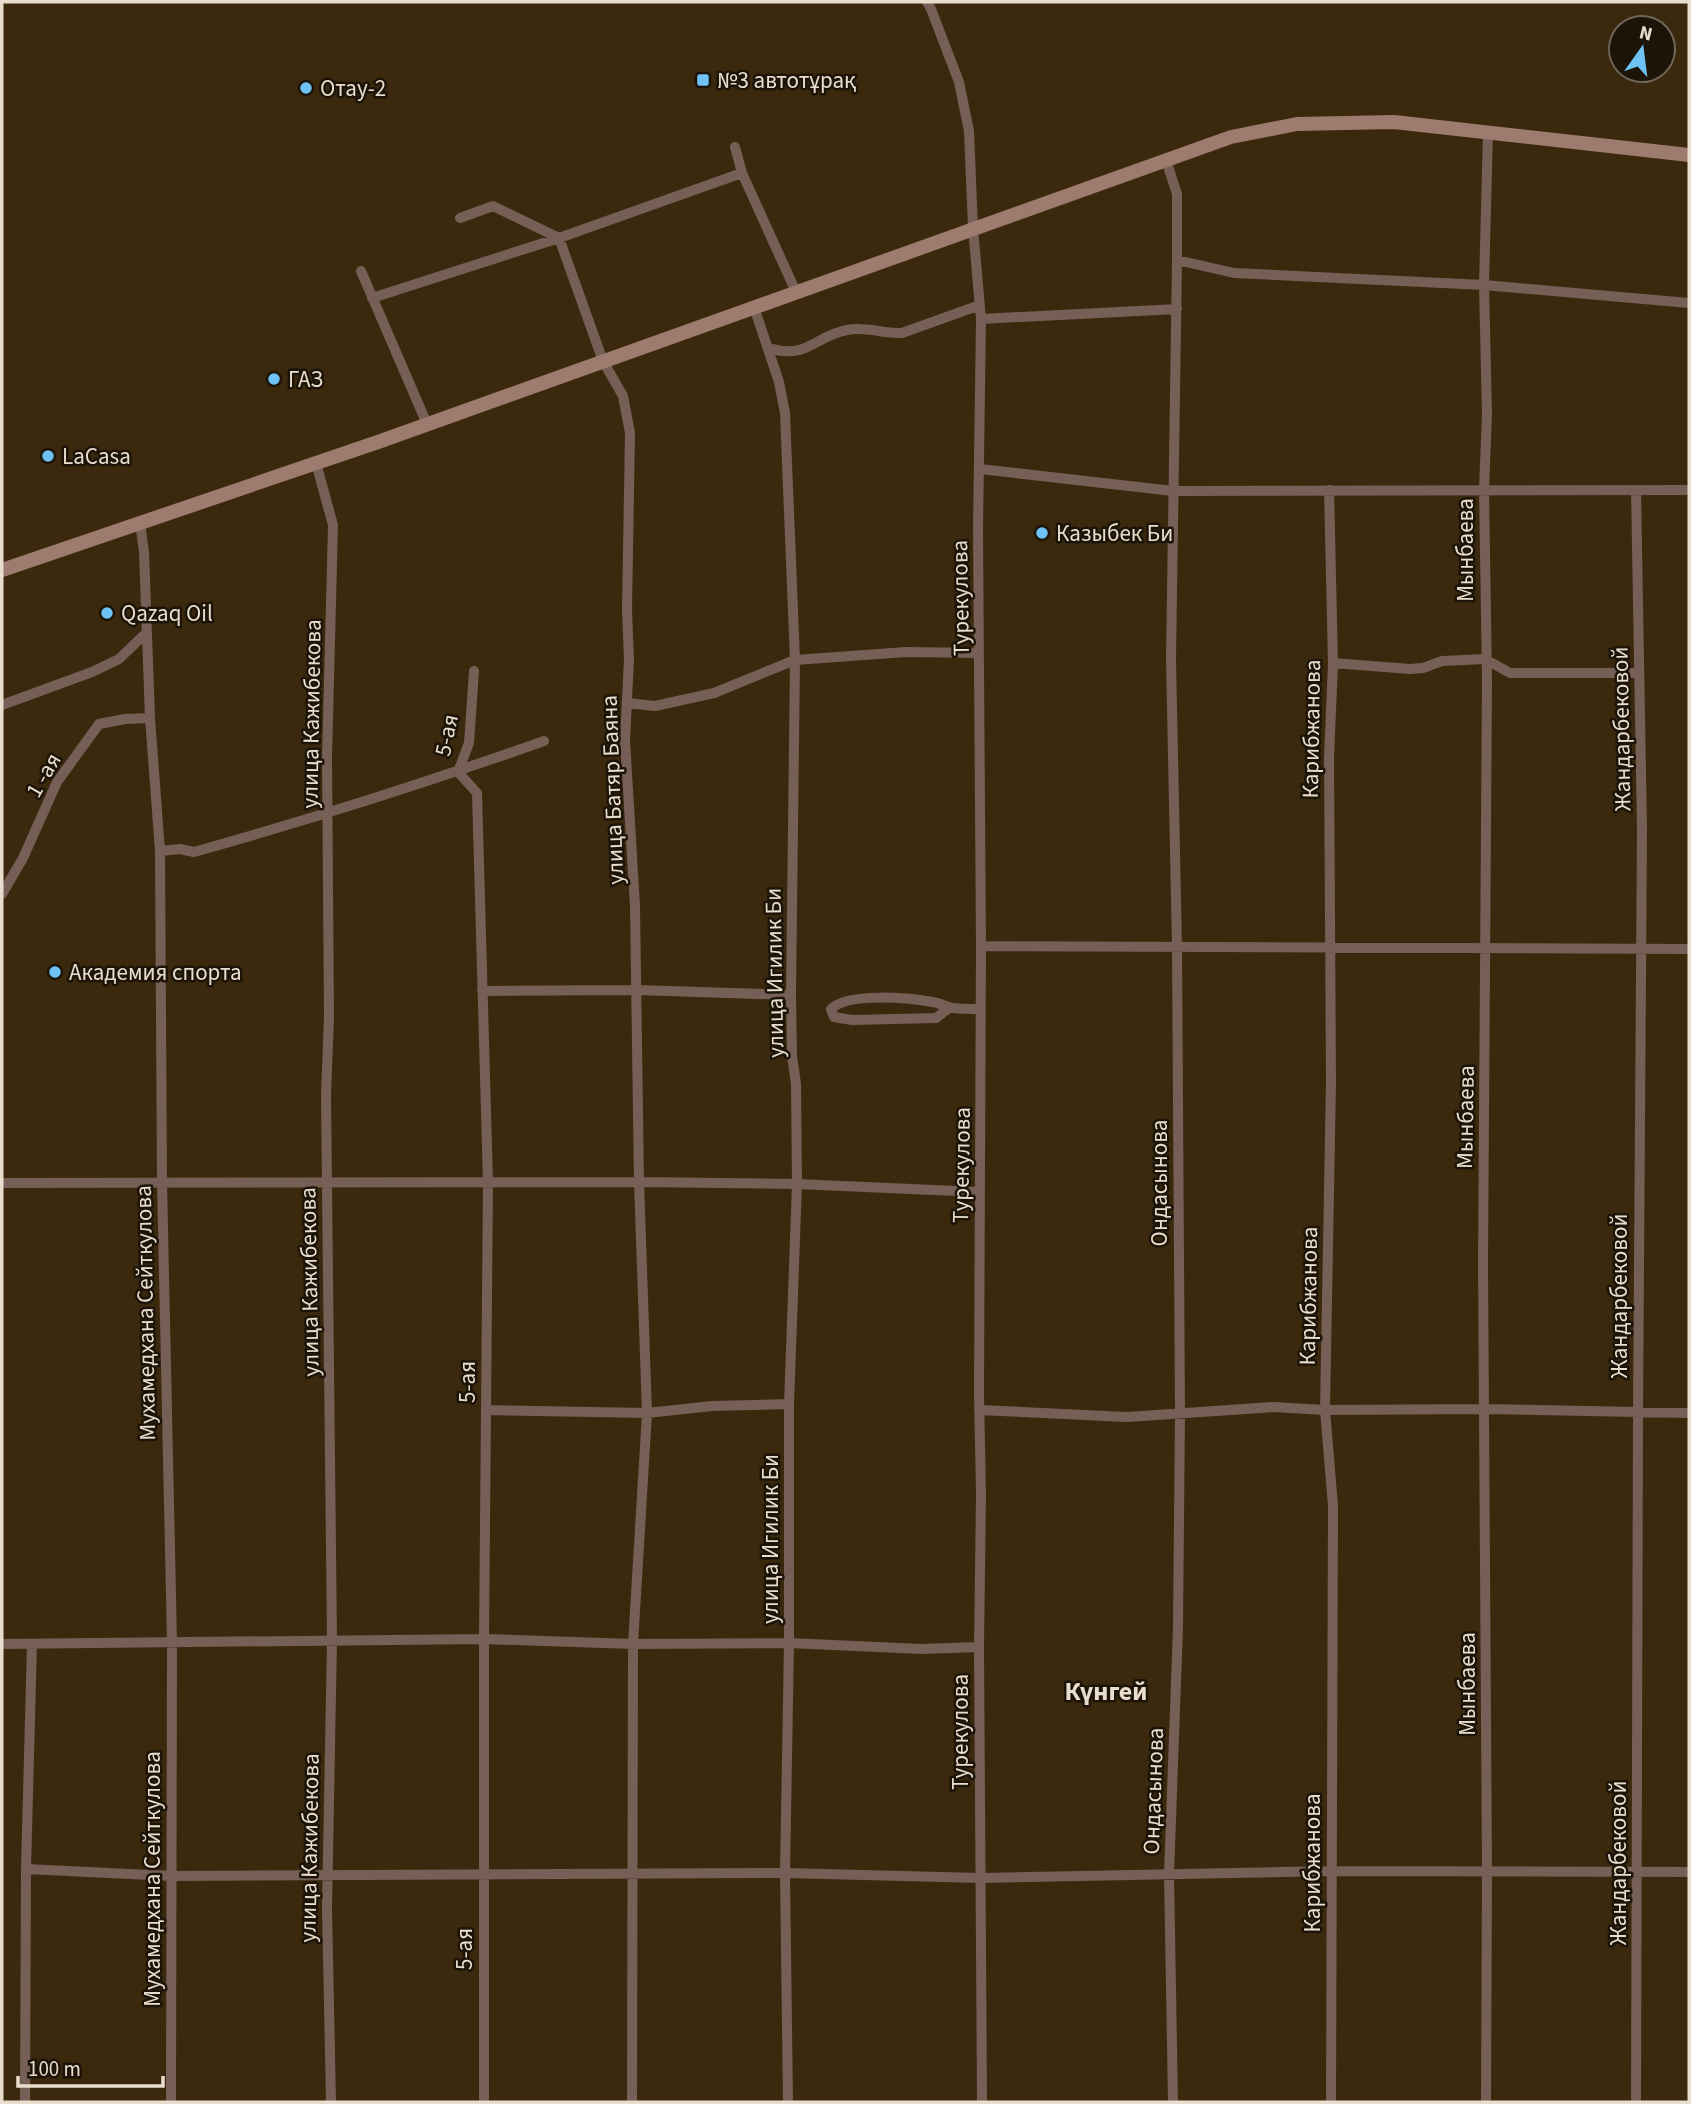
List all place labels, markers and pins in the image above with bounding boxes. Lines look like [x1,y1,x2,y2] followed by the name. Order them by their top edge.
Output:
[717,64,856,97] place label: №3 автотұрақ
[320,72,386,105] place label: Отау-2
[695,72,711,88] marker: №3 автотұрақ
[298,80,314,96] marker: Отау-2
[288,363,323,396] place label: ГАЗ
[266,371,282,387] marker: ГАЗ
[62,440,131,473] place label: LaCasa
[40,448,56,464] marker: LaCasa
[1056,517,1173,550] place label: Казыбек Би
[1034,525,1050,541] marker: Казыбек Би
[121,597,213,630] place label: Qazaq Oil
[99,605,115,621] marker: Qazaq Oil
[69,956,242,989] place label: Академия спорта
[47,964,63,980] marker: Академия спорта

